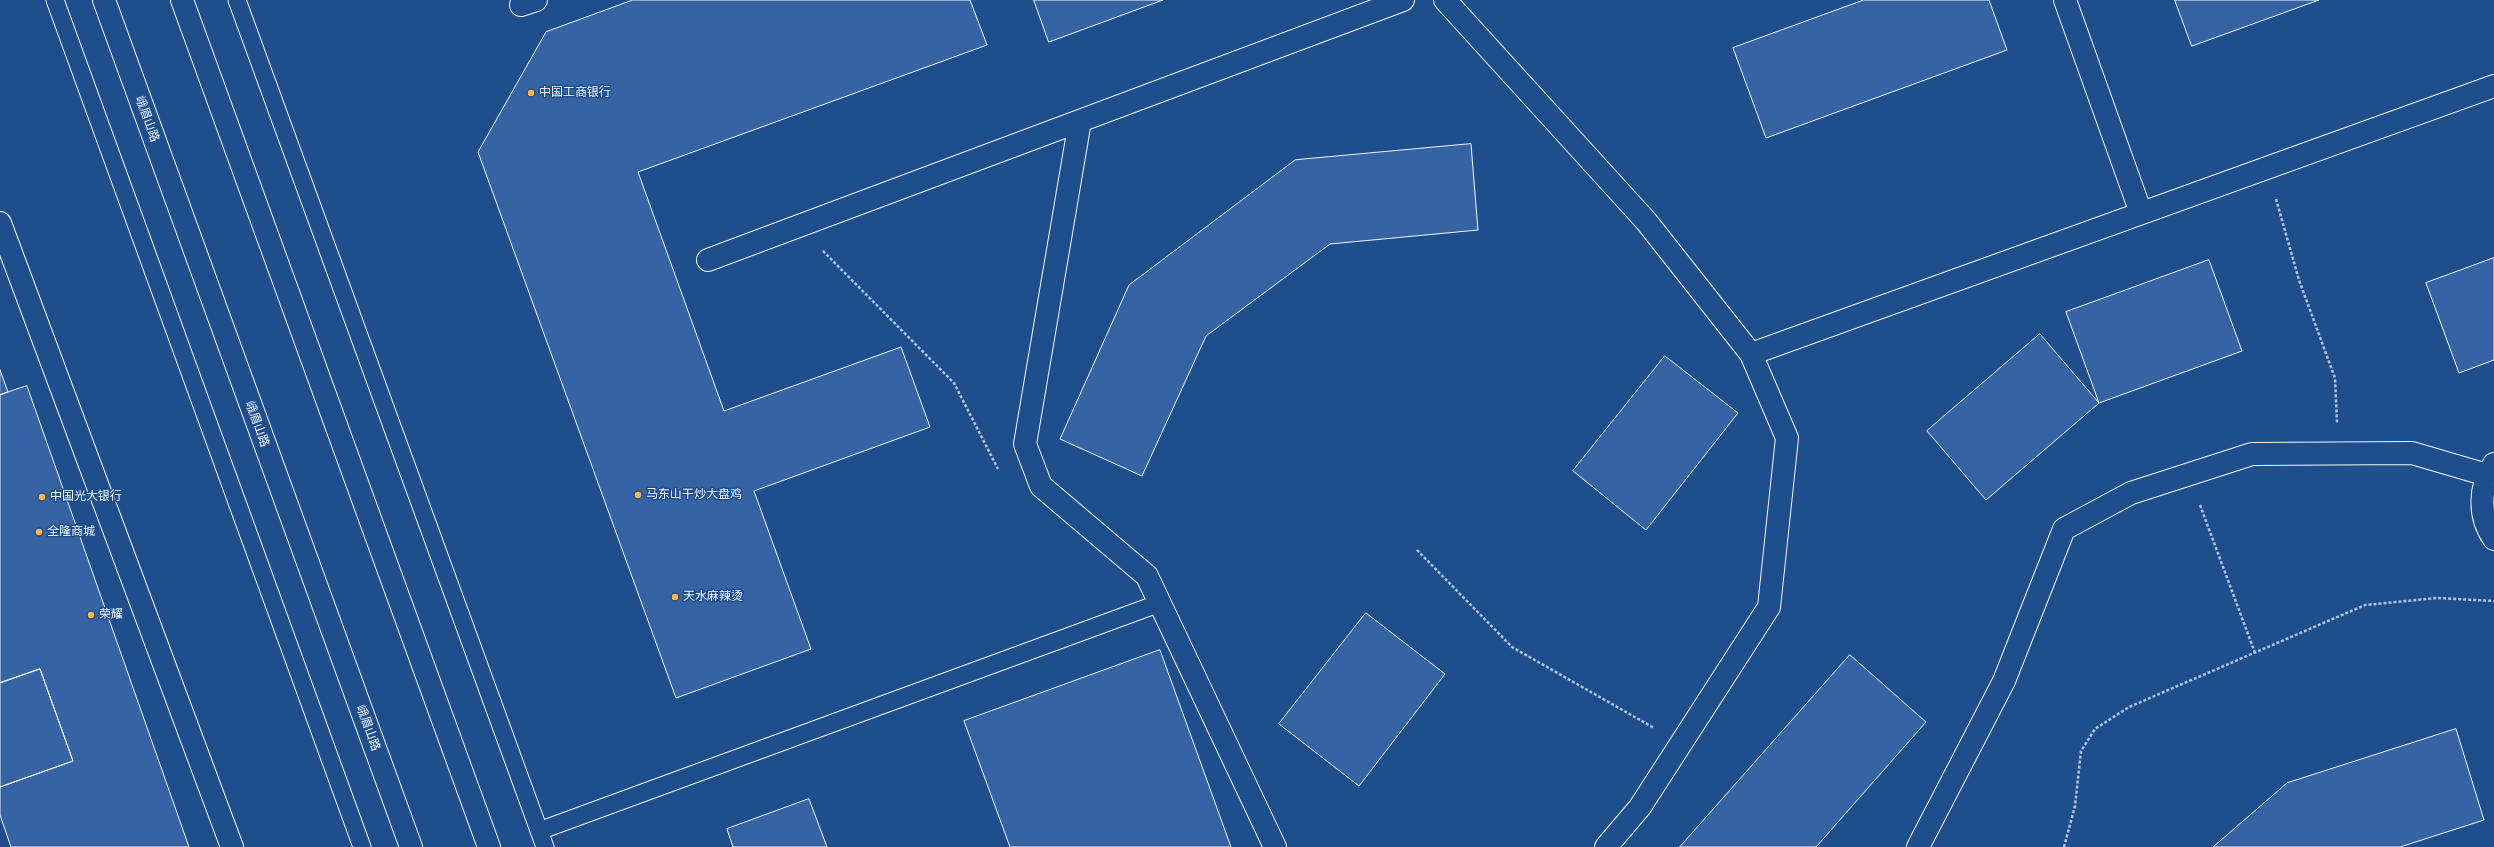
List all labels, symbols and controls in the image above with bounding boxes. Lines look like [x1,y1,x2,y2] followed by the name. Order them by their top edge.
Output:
[539,86,611,100] place label: 中国工商银行
[526,88,536,98] marker: 中国工商银行
[132,94,162,144] street label: 峨眉山路
[242,399,272,449] street label: 峨眉山路
[646,488,742,502] place label: 马东山干炒大盘鸡
[50,490,122,504] place label: 中国光大银行
[633,490,643,500] marker: 马东山干炒大盘鸡
[37,492,47,502] marker: 中国光大银行
[47,525,95,539] place label: 全隆商城
[34,527,44,537] marker: 全隆商城
[683,590,743,604] place label: 天水麻辣烫
[670,592,680,602] marker: 天水麻辣烫
[99,608,123,622] place label: 荣耀
[86,610,96,620] marker: 荣耀
[353,703,383,753] street label: 峨眉山路

